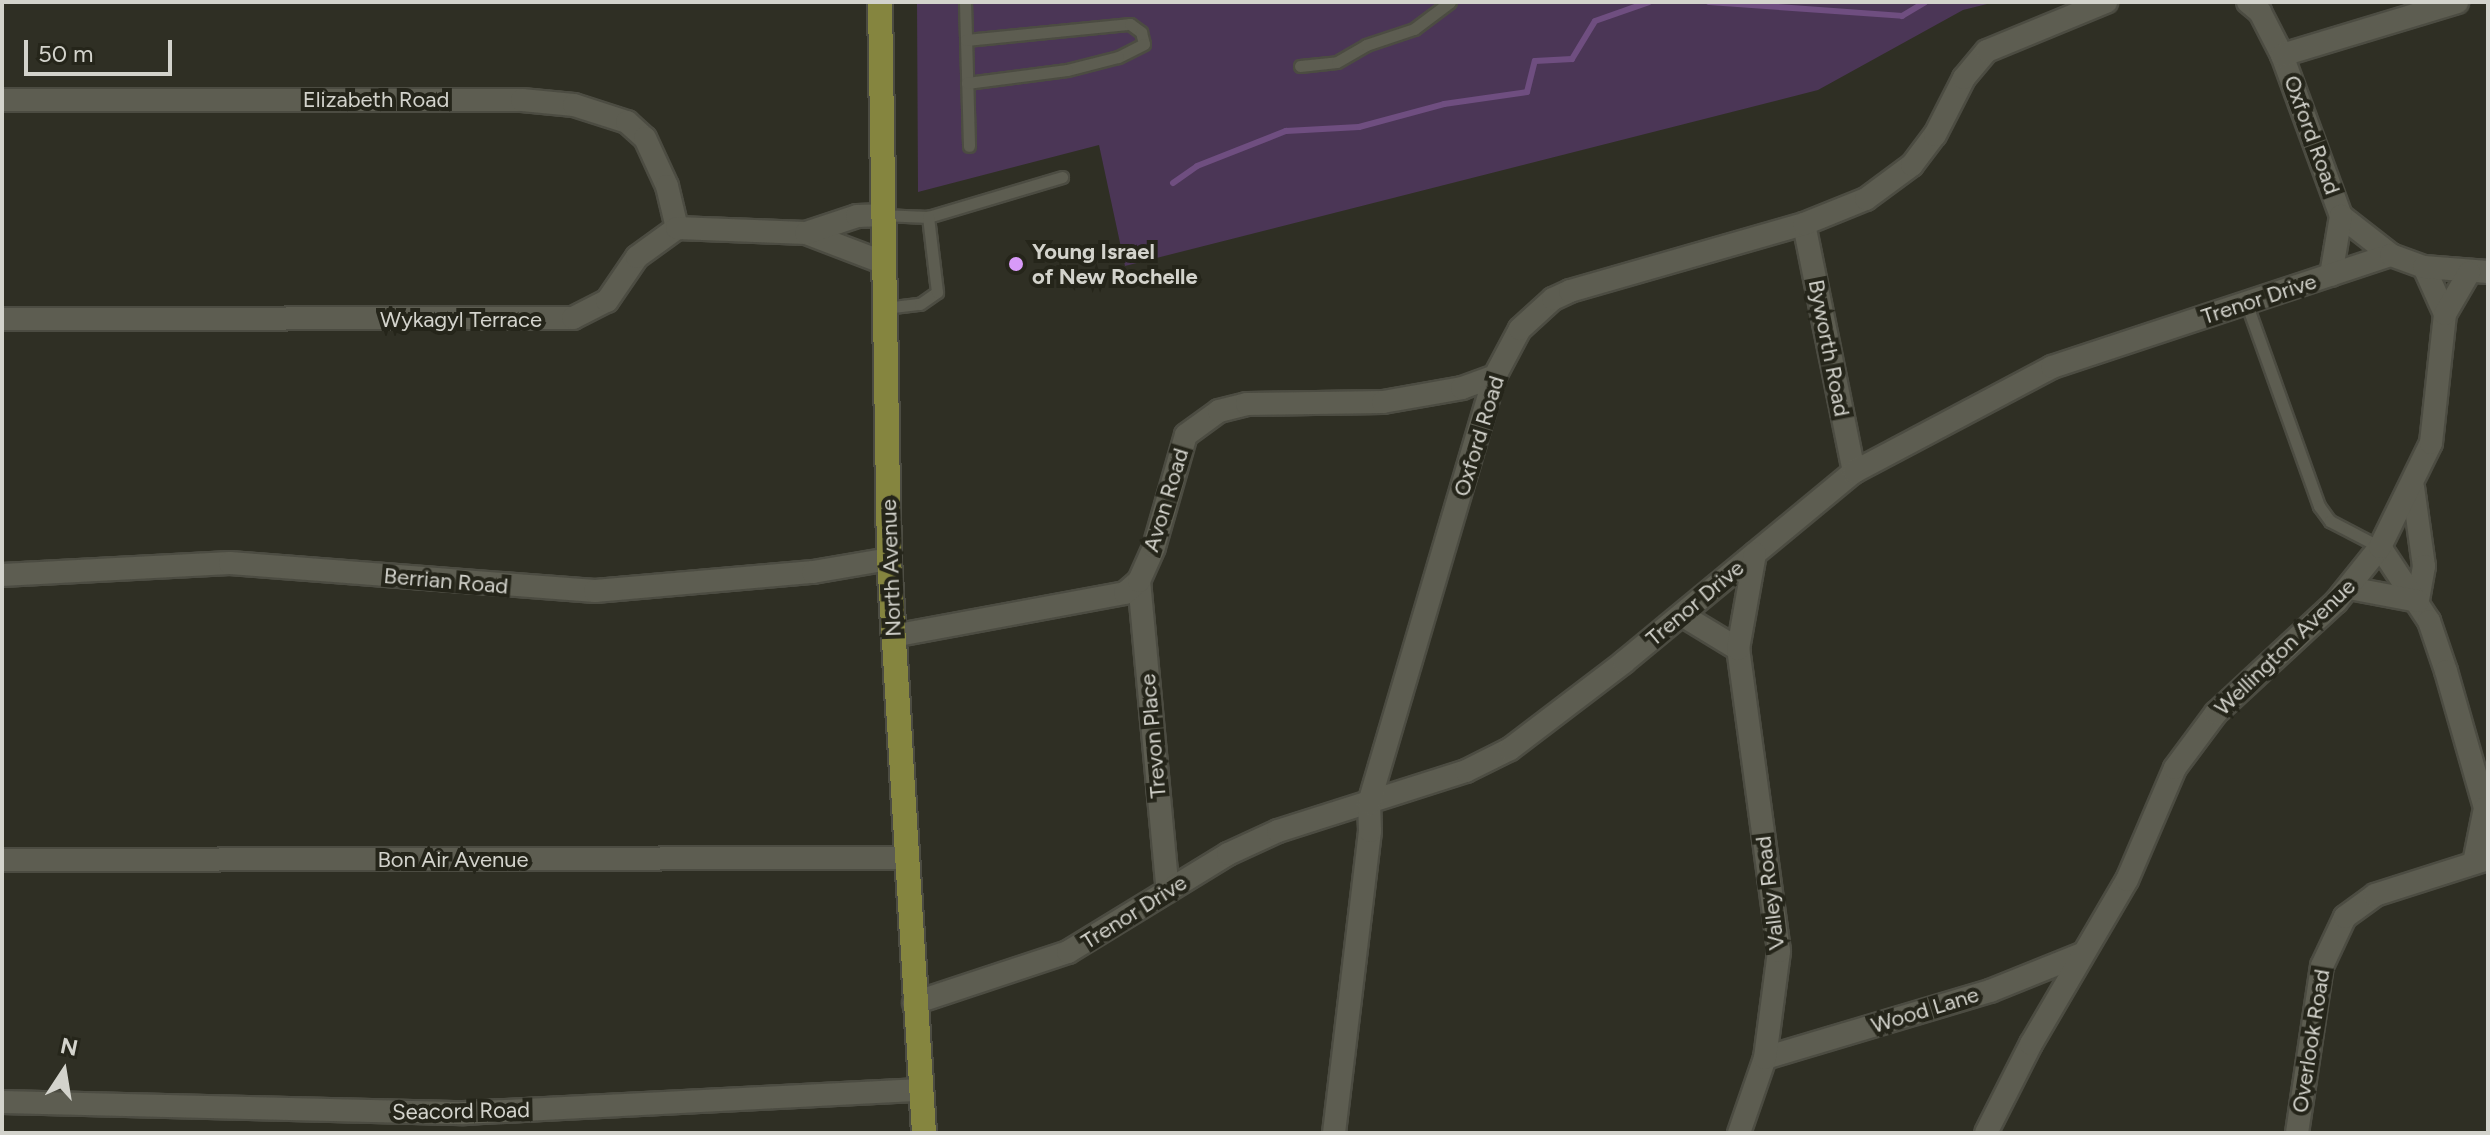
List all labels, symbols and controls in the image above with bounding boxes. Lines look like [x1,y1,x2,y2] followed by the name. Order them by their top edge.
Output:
[28,24,176,74] scale bar
[38,39,94,68] text: 50 m
[2278,72,2346,198] street label: Oxford Road
[303,87,449,113] street label: Elizabeth Road
[1032,238,1198,290] place label: Young Israel of New Rochelle
[1007,255,1025,273] marker: Young Israel of New Rochelle
[2198,268,2320,330] street label: Trenor Drive
[1803,277,1855,419] street label: Byworth Road
[380,307,542,333] street label: Wykagyl Terrace
[1448,372,1510,500] street label: Oxford Road
[1138,445,1194,555] street label: Avon Road
[875,499,907,637] street label: North Avenue
[1641,555,1749,651] street label: Trenor Drive
[383,562,509,600] street label: Berrian Road
[2209,573,2361,721] street label: Wellington Avenue
[1134,673,1172,799] street label: Trevon Place
[1750,835,1790,951] street label: Valley Road
[377,847,529,873] street label: Bon Air Avenue
[1076,869,1192,955] street label: Trenor Drive
[2287,967,2335,1115] street label: Overlook Road
[1868,981,1982,1039] street label: Wood Lane
[24,1031,104,1111] north arrow
[58,1032,80,1062] text: N
[392,1097,530,1125] street label: Seacord Road

